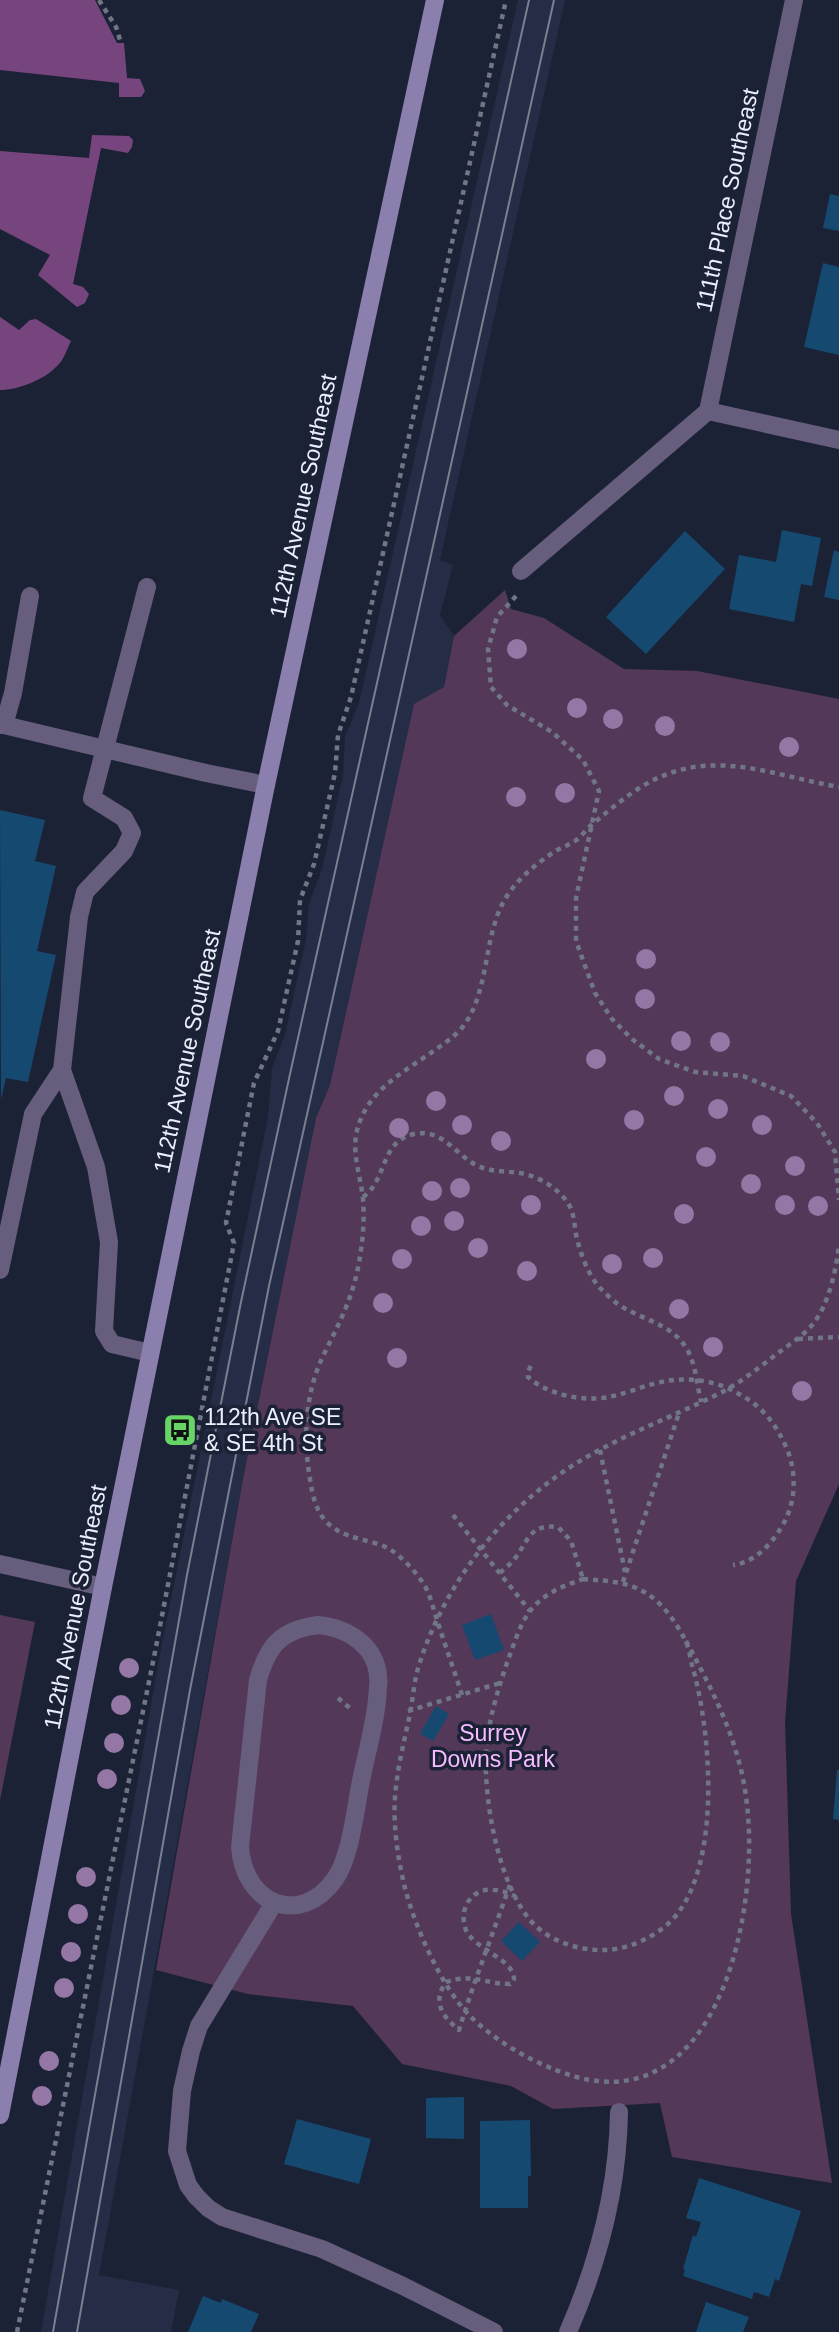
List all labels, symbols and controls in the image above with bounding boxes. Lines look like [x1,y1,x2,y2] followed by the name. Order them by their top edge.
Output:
[691,85,764,314] street label: 111th Place Southeast
[264,371,342,620] street label: 112th Avenue Southeast
[148,926,226,1175] street label: 112th Avenue Southeast
[204,1404,341,1456] place label: 112th Ave SE & SE 4th St
[161,1411,199,1449] bus stop icon: 112th Ave SE & SE 4th St
[39,1482,112,1731] street label: 112th Avenue Southeast
[431,1720,555,1772] park label: Surrey Downs Park

